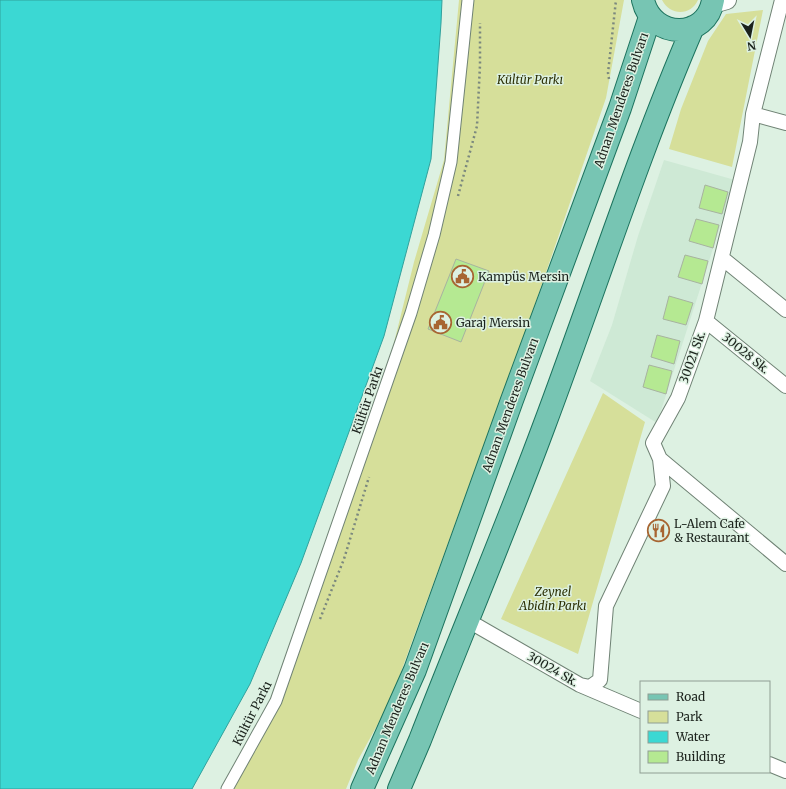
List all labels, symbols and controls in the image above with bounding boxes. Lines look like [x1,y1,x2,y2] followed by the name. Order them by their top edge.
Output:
[730,16,770,56] north arrow
[590,30,651,171] street label: Adnan Menderes Bulvarı
[746,38,757,54] text: N
[496,72,563,87] park label: Kültür Parkı
[449,263,475,289] public building icon: Kampüs Mersin
[478,269,569,284] place label: Kampüs Mersin
[428,309,454,335] public building icon: Garaj Mersin
[456,315,530,330] place label: Garaj Mersin
[676,329,708,385] street label: 30021 Sk.
[719,329,773,377] street label: 30028 Sk.
[478,336,541,475] street label: Adnan Menderes Bulvarı
[348,364,386,436] street label: Kültür Parkı
[674,516,749,545] place label: L-Alem Cafe & Restaurant
[646,517,672,543] restaurant icon: L-Alem Cafe & Restaurant
[518,584,587,613] park label: Zeynel Abidin Parkı
[362,640,432,777] street label: Adnan Menderes Bulvarı
[525,648,581,690] street label: 30024 Sk.
[229,678,275,748] street label: Kültür Parkı
[640,681,770,773] legend
[676,689,705,704] text: Road
[676,709,703,724] text: Park
[675,729,711,744] text: Water
[676,749,726,764] text: Building

